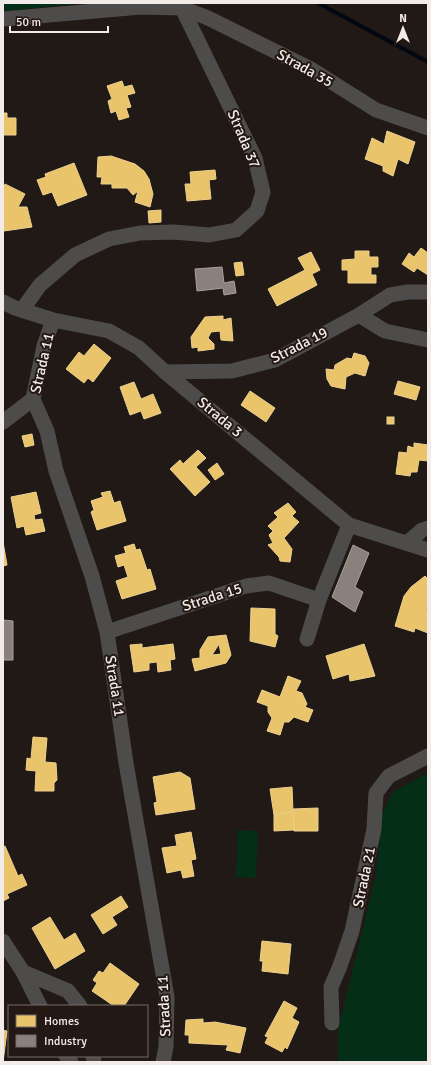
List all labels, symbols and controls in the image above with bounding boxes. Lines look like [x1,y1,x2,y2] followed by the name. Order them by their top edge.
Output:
[10,8,108,34] scale bar
[383,8,423,48] north arrow
[399,12,407,25] text: N
[16,15,41,30] text: 50 m
[274,45,336,91] street label: Strada 35
[224,107,264,171] street label: Strada 37
[267,323,331,367] street label: Strada 19
[26,331,58,395] street label: Strada 11
[194,393,246,441] street label: Strada 3
[180,579,244,615] street label: Strada 15
[101,654,129,718] street label: Strada 11
[349,845,379,909] street label: Strada 21
[153,975,175,1037] street label: Strada 11
[8,1005,148,1057] legend
[44,1014,79,1029] text: Homes
[44,1034,87,1049] text: Industry

